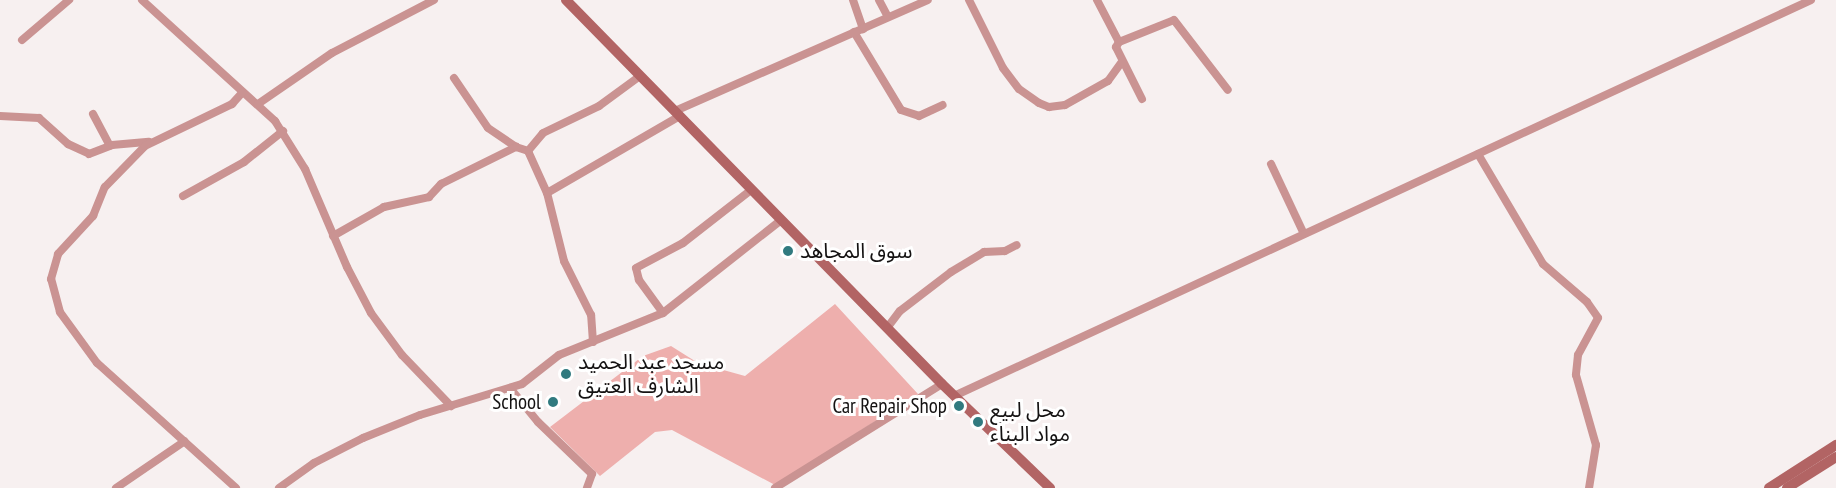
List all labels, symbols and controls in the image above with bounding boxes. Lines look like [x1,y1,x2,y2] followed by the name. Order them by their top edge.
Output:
[800,238,912,264] place label: سوق المجاهد
[781,244,795,258] marker: سوق المجاهد
[578,349,724,399] place label: مسجد عبد الحميد الشارف العتيق
[559,367,573,381] marker: مسجد عبد الحميد الشارف العتيق
[492,389,541,415] place label: School
[832,393,947,419] place label: Car Repair Shop
[546,395,560,409] marker: School
[990,397,1070,447] place label: محل لبيع مواد البناء
[952,399,966,413] marker: Car Repair Shop
[971,415,985,429] marker: محل لبيع مواد البناء

